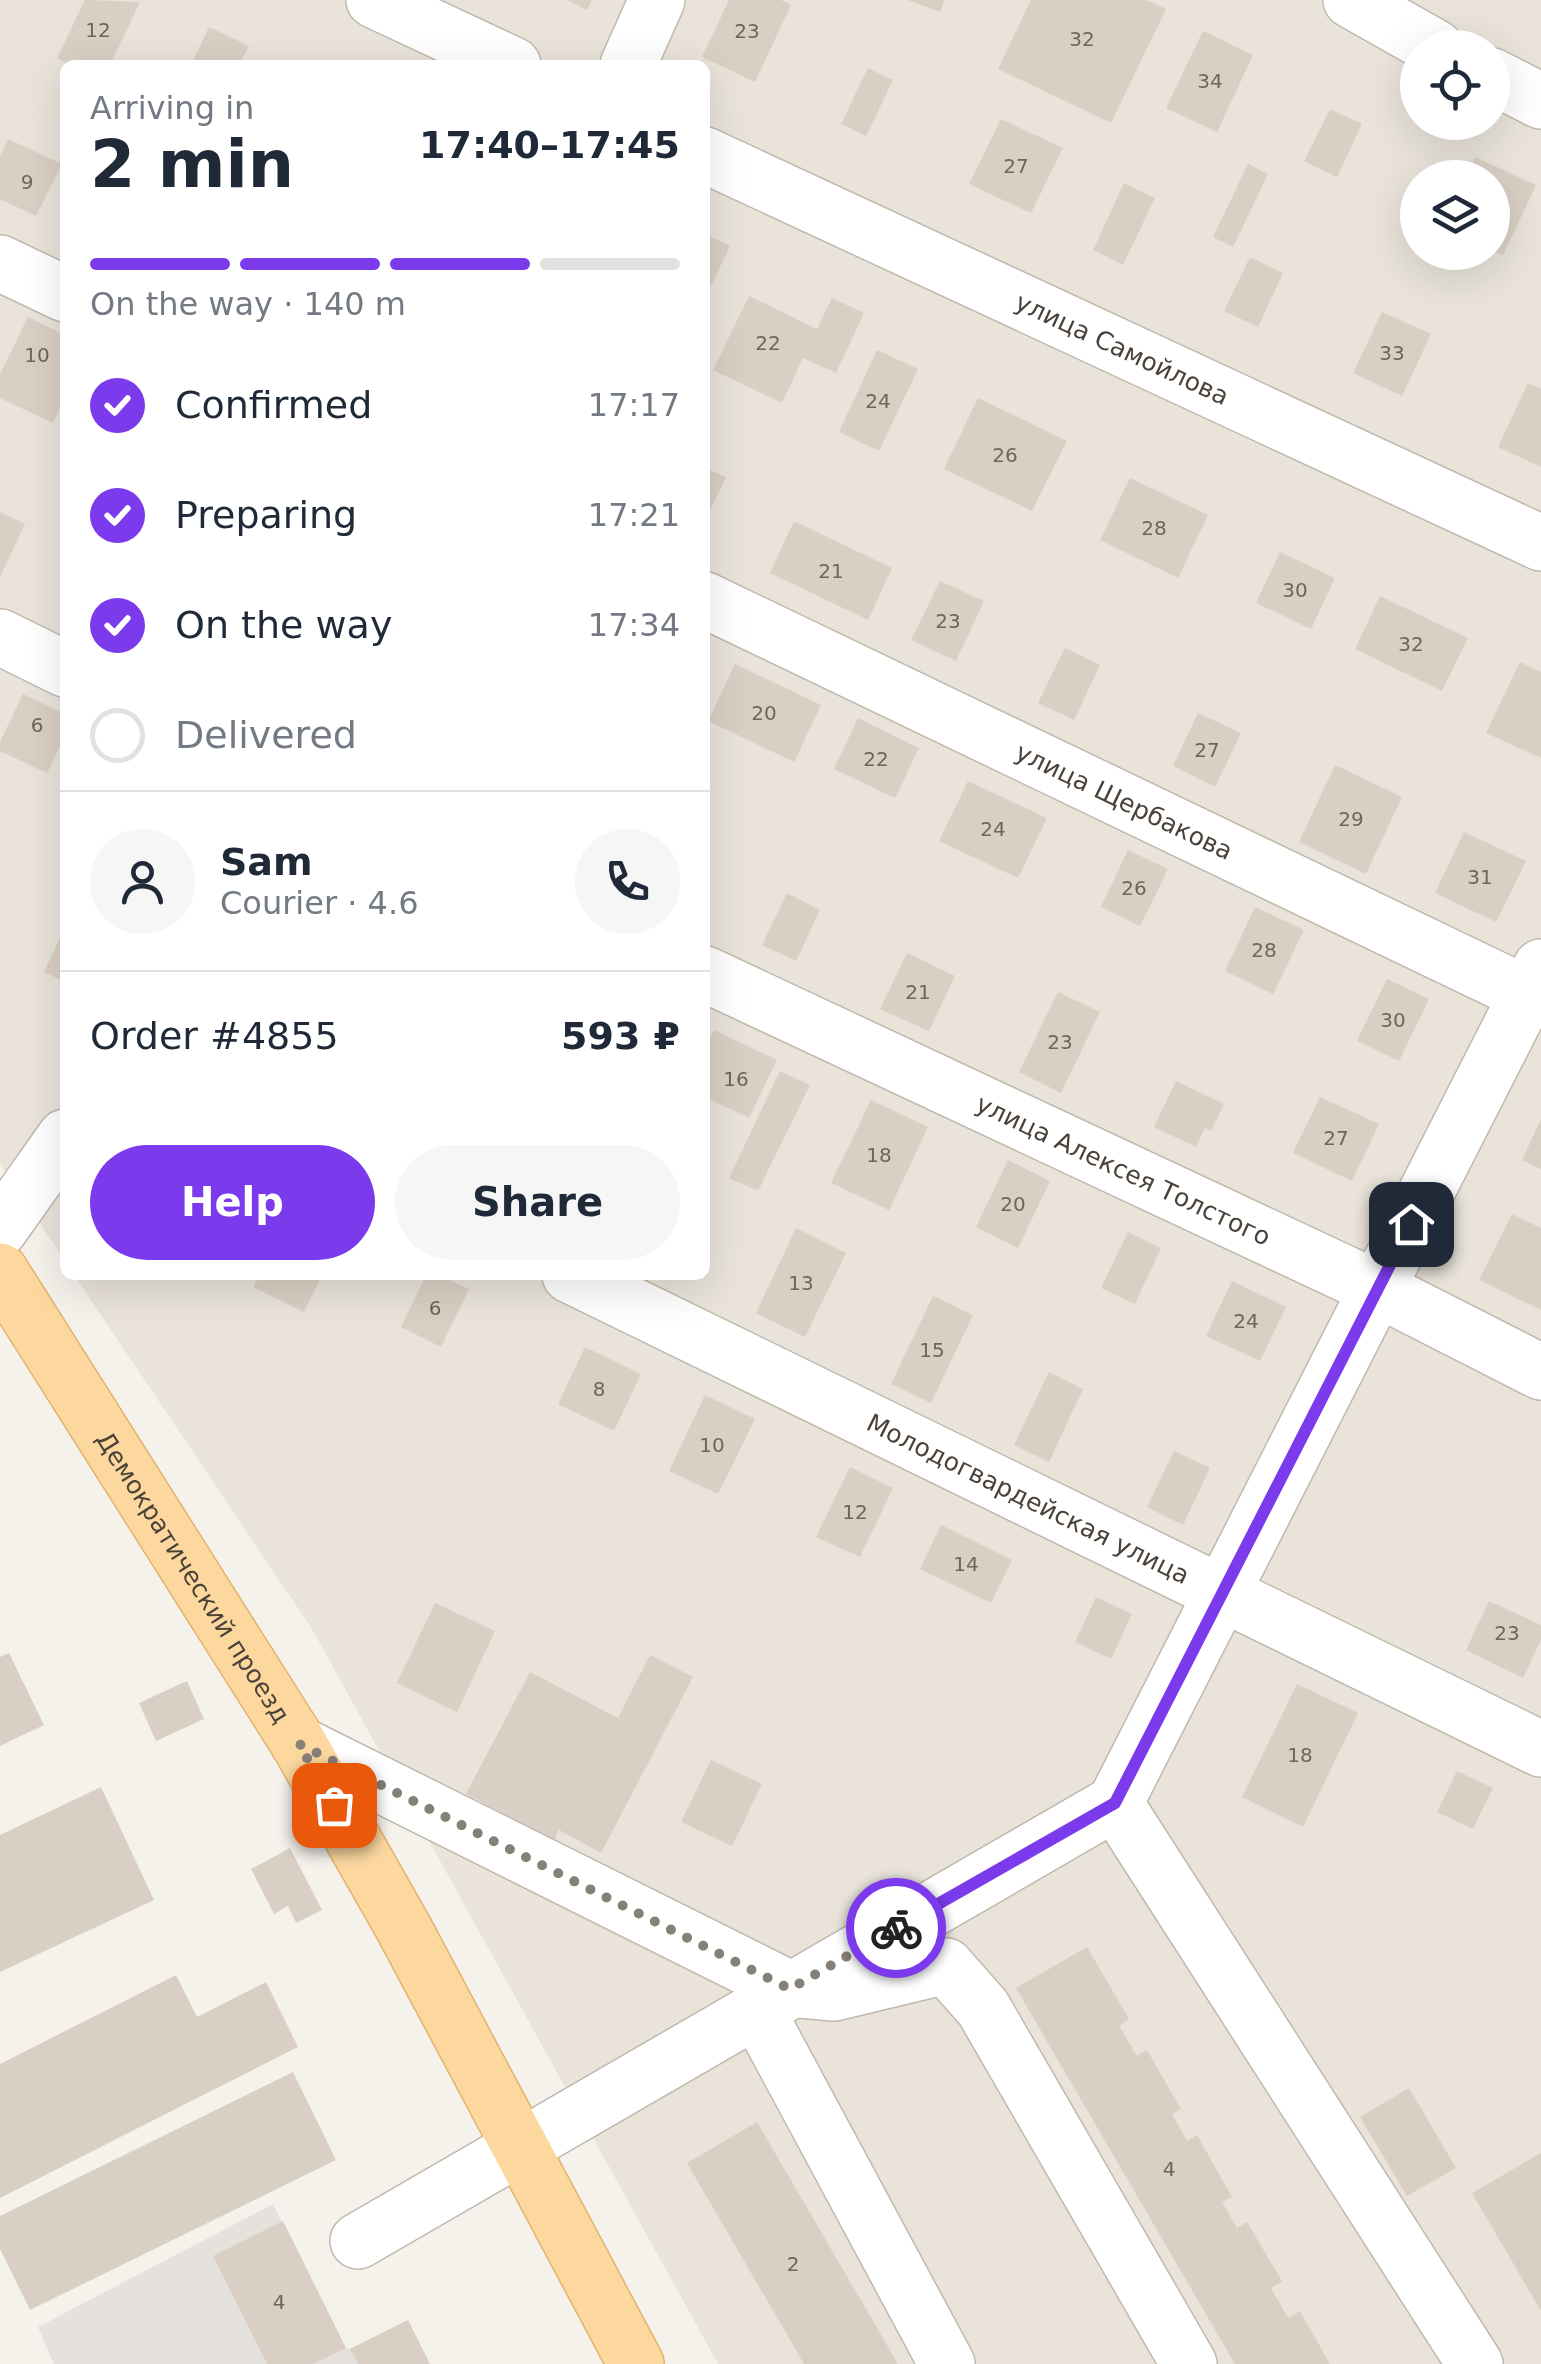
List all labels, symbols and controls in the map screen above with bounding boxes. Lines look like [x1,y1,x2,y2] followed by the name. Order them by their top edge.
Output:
[85,18,111,42] house number: 12
[734,19,760,43] house number: 23
[1069,27,1095,51] house number: 32
[1400,30,1510,270] map controls
[1400,30,1510,140] button: locate
[1197,69,1223,93] house number: 34
[90,89,254,127] text: Arriving in
[419,123,680,167] text: 17:40–17:45
[90,127,294,202] text: 2 min
[1003,154,1029,178] house number: 27
[1400,160,1510,270] button: layers
[21,170,33,194] house number: 9
[90,285,406,323] text: On the way · 140 m
[1011,287,1233,411] street label: улица Самойлова
[755,331,781,355] house number: 22
[1379,341,1405,365] house number: 33
[24,343,50,367] house number: 10
[90,378,145,433] icon: check
[175,383,372,427] text: Confirmed
[588,386,680,424] text: 17:17
[865,389,891,413] house number: 24
[992,443,1018,467] house number: 26
[90,488,145,543] icon: check
[175,493,357,537] text: Preparing
[588,496,680,534] text: 17:21
[1141,516,1167,540] house number: 28
[818,559,844,583] house number: 21
[1282,578,1308,602] house number: 30
[90,598,145,653] icon: check
[175,603,392,647] text: On the way
[588,606,680,644] text: 17:34
[935,609,961,633] house number: 23
[1398,632,1424,656] house number: 32
[751,701,777,725] house number: 20
[31,713,43,737] house number: 6
[175,713,357,757] text: Delivered
[1011,737,1237,866] street label: улица Щербакова
[1194,738,1220,762] house number: 27
[863,747,889,771] house number: 22
[1338,807,1364,831] house number: 29
[980,817,1006,841] house number: 24
[90,829,195,934] button: person
[575,829,680,934] button: phone
[220,840,313,884] text: Sam
[1467,865,1493,889] house number: 31
[1121,876,1147,900] house number: 26
[220,884,419,922] text: Courier · 4.6
[1251,938,1277,962] house number: 28
[905,980,931,1004] house number: 21
[1380,1008,1406,1032] house number: 30
[90,1014,339,1058] text: Order #4855
[561,1014,680,1058] text: 593 ₽
[1047,1030,1073,1054] house number: 23
[723,1067,749,1091] house number: 16
[971,1089,1275,1252] street label: улица Алексея Толстого
[1323,1126,1349,1150] house number: 27
[866,1143,892,1167] house number: 18
[90,1145,375,1260] button: Help
[395,1145,680,1260] button: Share
[1369,1182,1454,1267] pin
[1000,1192,1026,1216] house number: 20
[1384,1197,1439,1252] icon: home
[788,1271,814,1295] house number: 13
[429,1296,441,1320] house number: 6
[1233,1309,1259,1333] house number: 24
[919,1338,945,1362] house number: 15
[593,1377,605,1401] house number: 8
[862,1408,1194,1590] street label: Молодогвардейская улица
[90,1426,296,1728] street label: Демократический проезд
[699,1433,725,1457] house number: 10
[842,1500,868,1524] house number: 12
[953,1552,979,1576] house number: 14
[1494,1621,1520,1645] house number: 23
[1287,1743,1313,1767] house number: 18
[292,1763,377,1848] pin
[307,1778,362,1833] icon: bag
[846,1878,946,1978] courier
[869,1901,924,1956] icon: bike
[1163,2157,1175,2181] house number: 4
[787,2252,799,2276] house number: 2
[273,2290,285,2314] house number: 4

